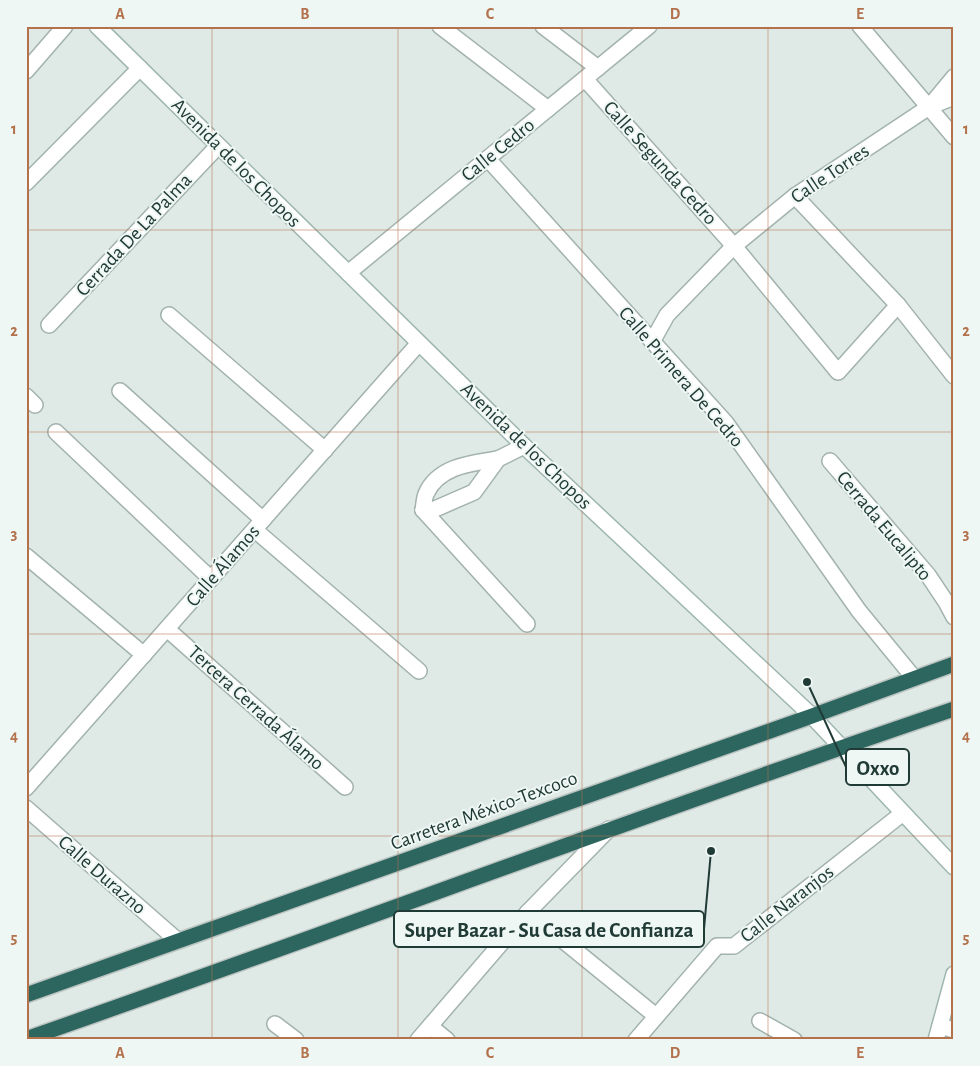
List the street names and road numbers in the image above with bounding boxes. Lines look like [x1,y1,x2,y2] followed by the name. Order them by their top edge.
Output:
[168,95,304,231] street label: Avenida de los Chopos
[599,97,721,229] street label: Calle Segunda Cedro
[458,115,538,185] street label: Calle Cedro
[787,141,873,207] street label: Calle Torres
[72,170,196,300] street label: Cerrada De La Palma
[615,303,747,451] street label: Calle Primera De Cedro
[457,379,595,513] street label: Avenida de los Chopos
[833,467,935,585] street label: Cerrada Eucalipto
[182,521,264,611] street label: Calle Álamos
[184,641,328,774] street label: Tercera Cerrada Álamo
[388,768,580,854] street label: Carretera México-Texcoco
[54,832,150,918] street label: Calle Durazno
[737,861,837,947] street label: Calle Naranjos

